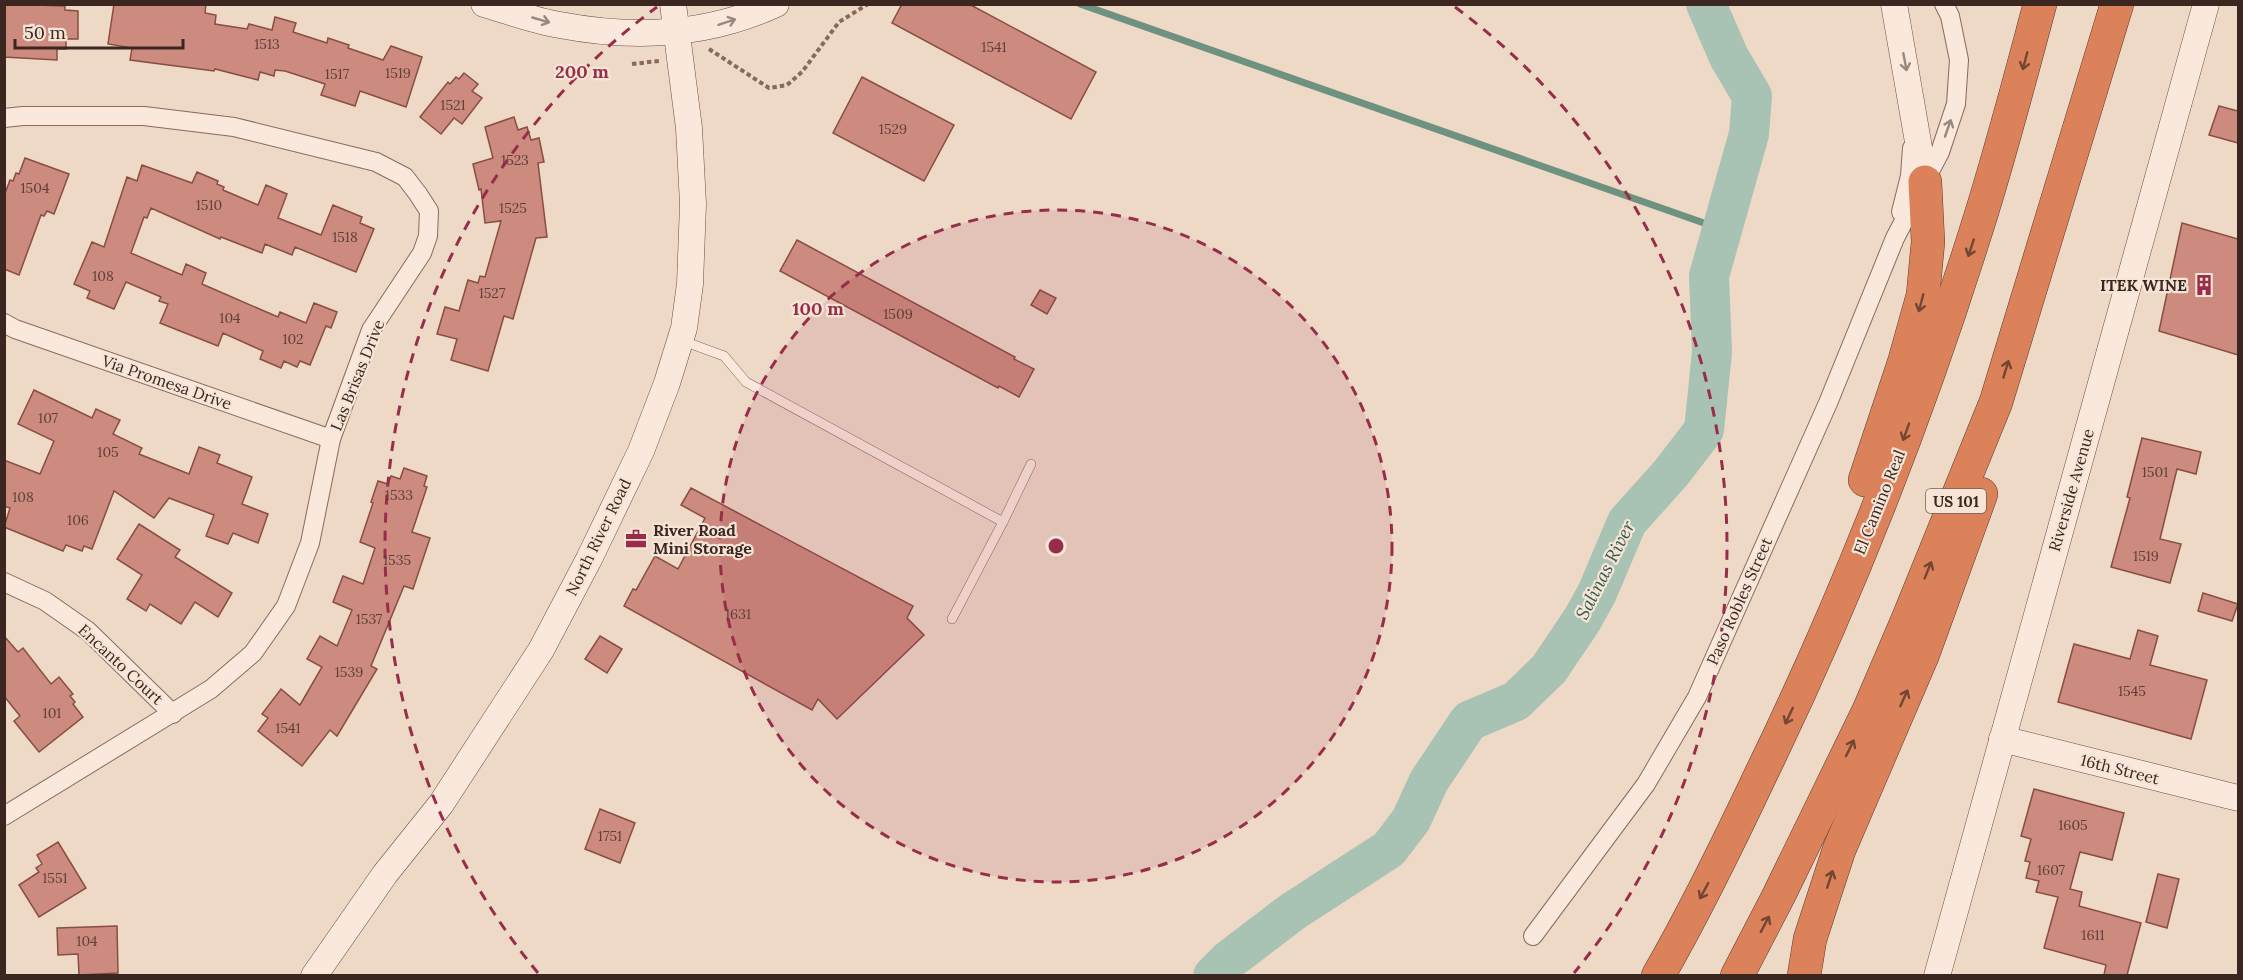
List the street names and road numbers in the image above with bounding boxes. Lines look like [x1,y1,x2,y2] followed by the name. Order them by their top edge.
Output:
[326,316,388,433] street label: Las Brisas Drive
[99,350,235,414] street label: Via Promesa Drive
[2044,426,2098,554] street label: Riverside Avenue
[1849,447,1909,557] street label: El Camino Real
[561,475,635,599] street label: North River Road
[1926,489,1986,513] road number: US 101
[1702,533,1776,668] street label: Paso Robles Street
[74,619,168,709] street label: Encanto Court
[2079,750,2162,789] street label: 16th Street

